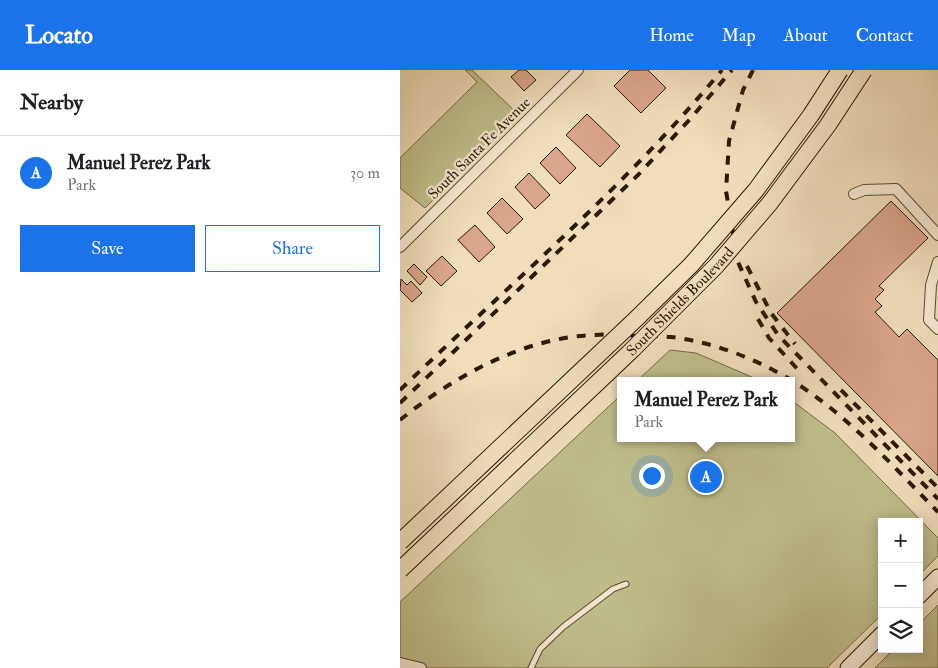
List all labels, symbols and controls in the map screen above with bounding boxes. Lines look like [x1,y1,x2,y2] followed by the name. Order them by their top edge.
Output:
[25,20,93,51] text: Locato
[649,24,694,47] text: Home
[722,24,756,47] text: Map
[784,24,828,47] text: About
[856,24,913,47] text: Contact
[20,89,83,116] text: Nearby
[424,93,535,204] street label: South Santa Fe Avenue
[67,151,211,175] text: Manuel Perez Park
[31,163,41,183] text: A
[350,163,380,183] text: 30 m
[67,175,96,195] text: Park
[20,225,195,272] button: Save
[205,225,380,272] button: Share
[623,243,738,360] street label: South Shields Boulevard
[617,377,795,442] popup
[634,388,778,412] text: Manuel Perez Park
[634,412,663,432] text: Park
[690,458,722,496] pin: A
[639,463,665,489] your location
[878,518,923,653] map controls
[878,518,923,563] button: +
[878,563,923,608] button: −
[878,608,923,653] button: layers

